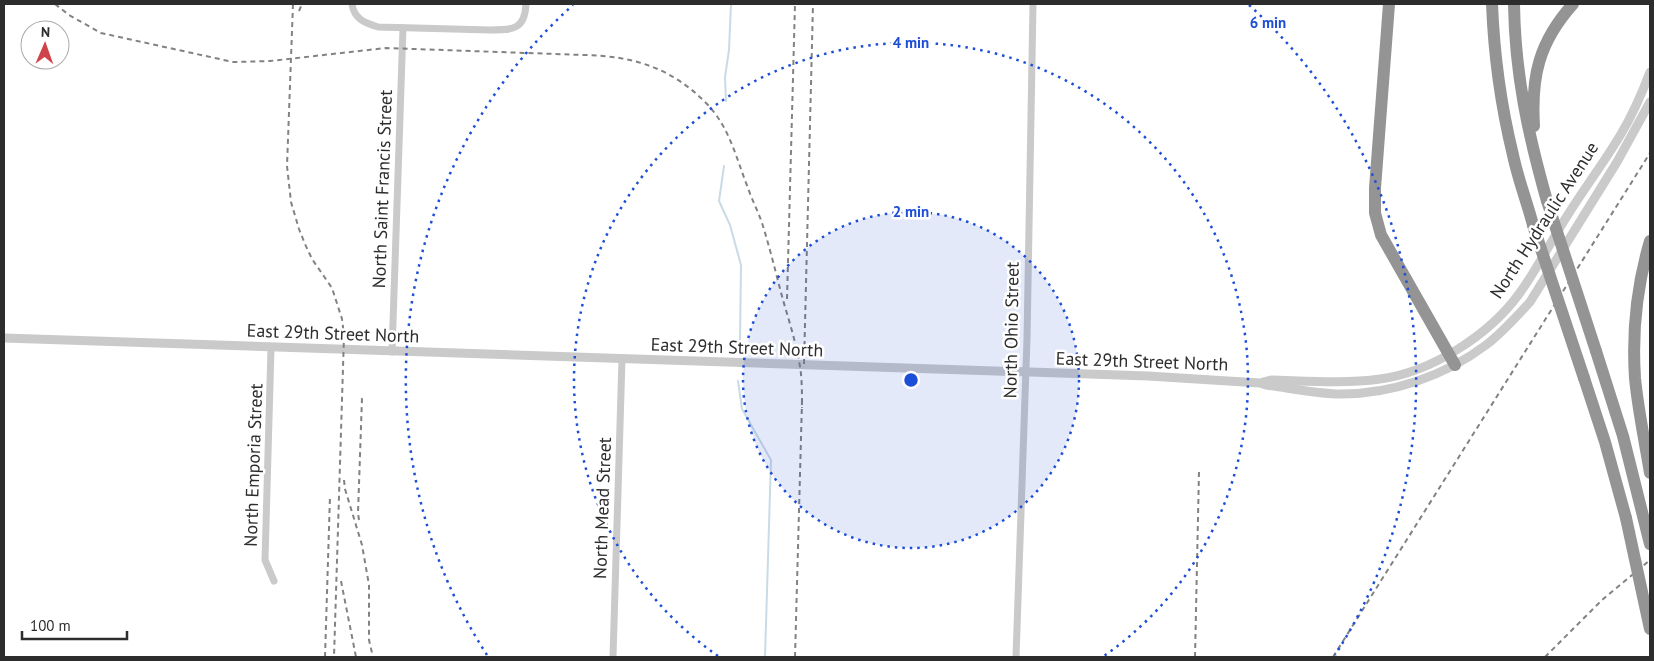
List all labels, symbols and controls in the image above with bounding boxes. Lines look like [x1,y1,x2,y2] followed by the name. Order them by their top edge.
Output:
[1250,13,1286,32] text: 6 min
[20,20,70,70] north arrow
[41,23,50,41] text: N
[893,33,929,52] text: 4 min
[367,89,397,289] street label: North Saint Francis Street
[1485,137,1603,303] street label: North Hydraulic Avenue
[893,202,929,221] text: 2 min
[998,262,1024,398] street label: North Ohio Street
[246,318,420,348] street label: East 29th Street North
[650,332,824,362] street label: East 29th Street North
[1055,346,1229,376] street label: East 29th Street North
[902,371,920,389] centre of rings
[239,383,267,547] street label: North Emporia Street
[588,437,616,579] street label: North Mead Street
[22,608,128,640] scale bar
[30,616,71,635] text: 100 m

